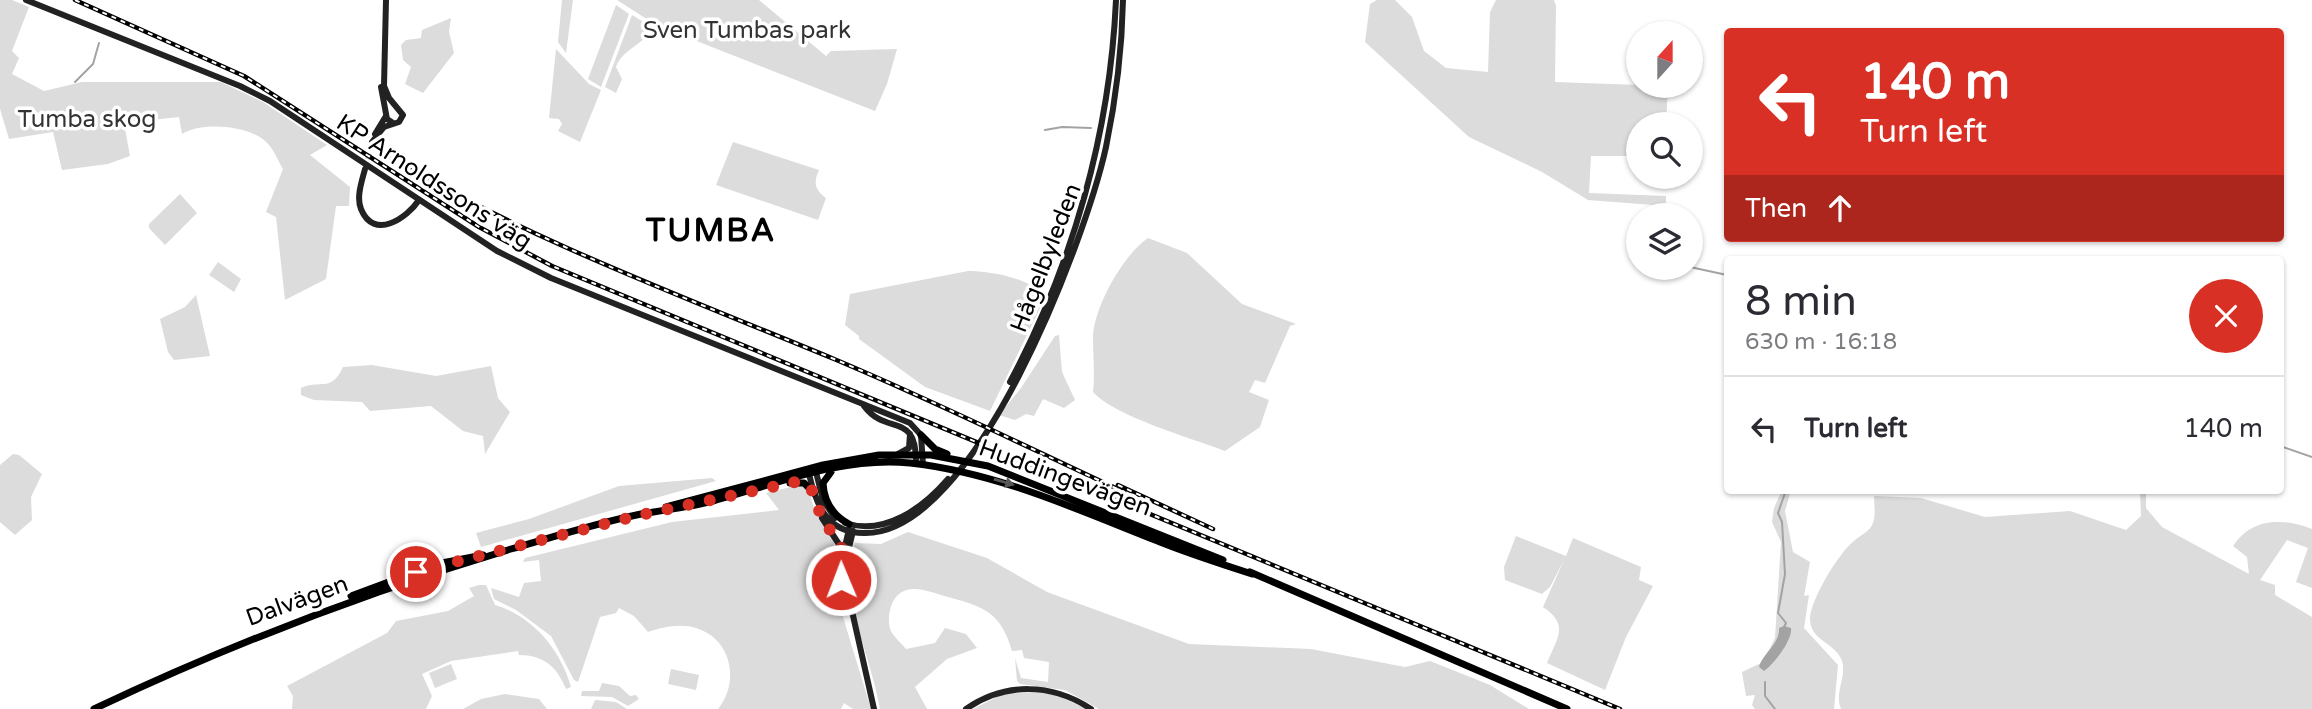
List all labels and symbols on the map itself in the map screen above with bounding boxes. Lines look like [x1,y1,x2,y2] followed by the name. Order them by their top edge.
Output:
[643,16,851,45] park label: Sven Tumbas park
[1626,21,1703,98] north arrow
[18,105,156,134] park label: Tumba skog
[331,108,537,256] street label: KP Arnoldssons väg
[1004,179,1088,337] street label: Hågelbyleden
[645,212,776,250] district label: TUMBA
[975,433,1155,523] street label: Huddingevägen
[994,478,1015,488] one-way arrow
[386,542,446,602] pin
[804,543,878,617] position arrow
[242,569,352,633] street label: Dalvägen

